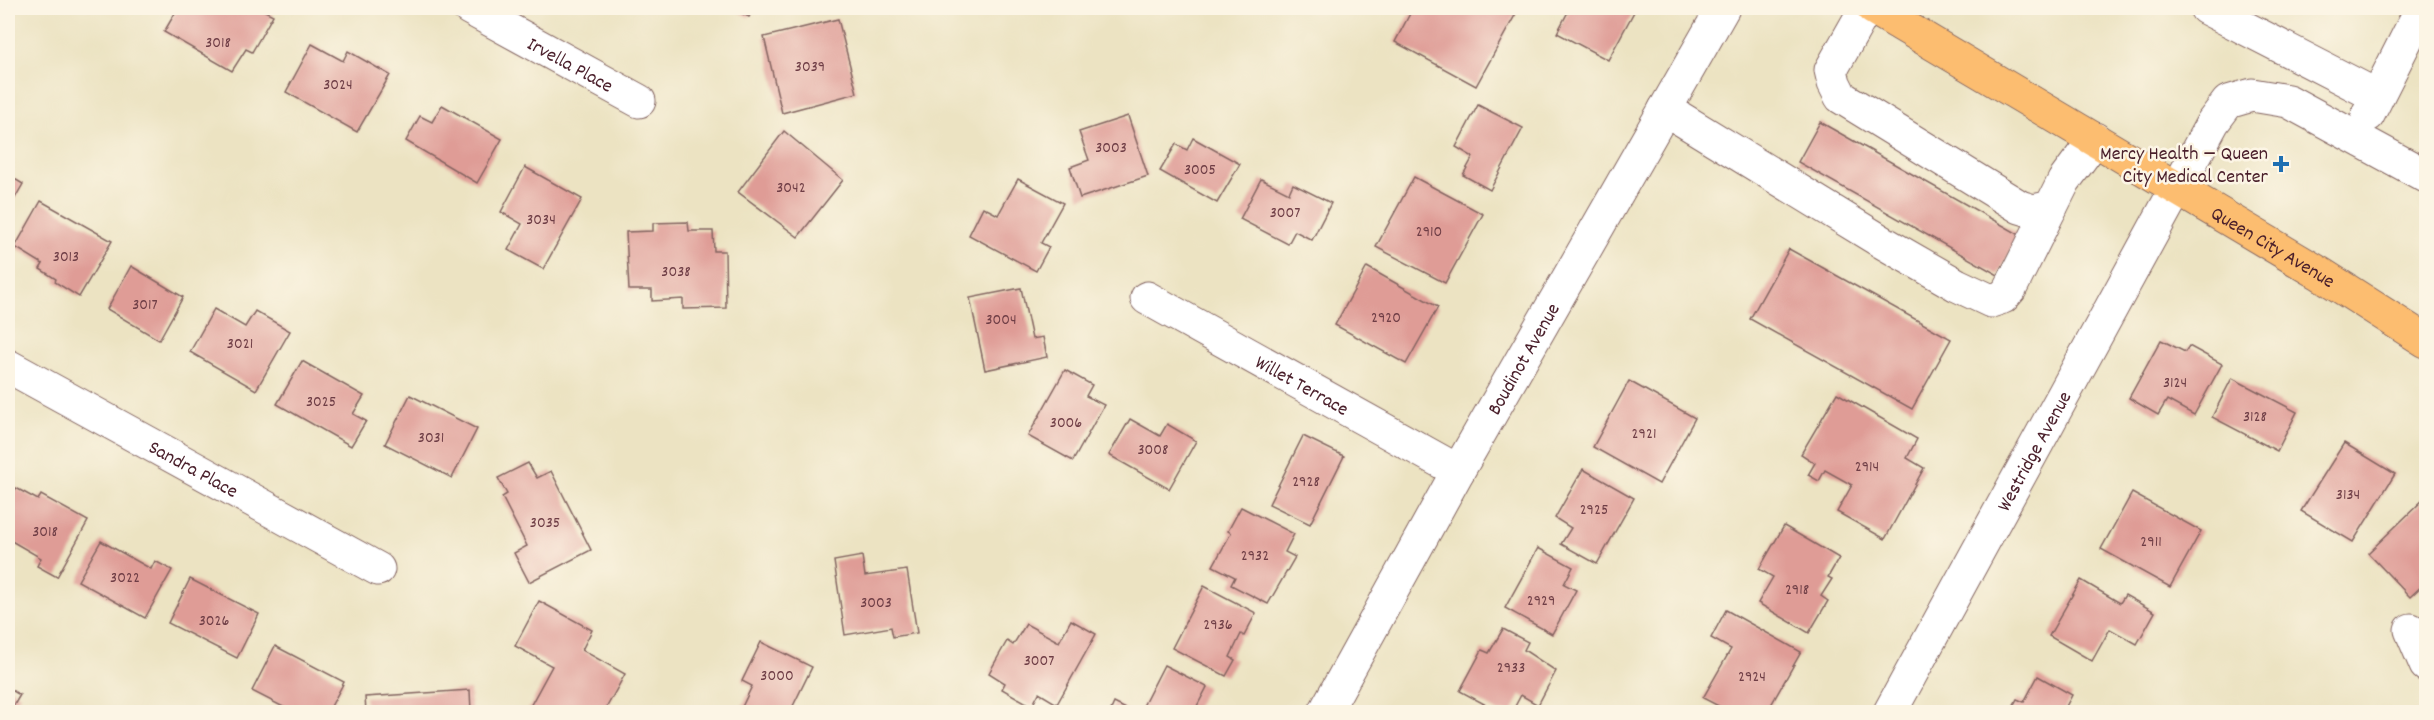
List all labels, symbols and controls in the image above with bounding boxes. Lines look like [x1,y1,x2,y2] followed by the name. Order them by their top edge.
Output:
[521,31,618,101] street label: Irvella Place
[205,32,231,55] house number: 3018
[795,56,825,79] house number: 3039
[323,74,353,97] house number: 3024
[1095,137,1127,160] house number: 3003
[2100,141,2269,192] place label: Mercy Health — Queen City Medical Center
[2272,155,2290,173] marker: Mercy Health — Queen City Medical Center
[1184,159,1216,182] house number: 3005
[776,177,806,200] house number: 3042
[2205,201,2340,297] street label: Queen City Avenue
[1270,202,1300,225] house number: 3007
[526,209,556,232] house number: 3034
[1416,221,1442,244] house number: 2910
[53,246,79,269] house number: 3013
[661,261,691,284] house number: 3038
[132,294,158,317] house number: 3017
[1482,299,1568,421] street label: Boudinot Avenue
[1371,307,1401,330] house number: 2920
[985,309,1017,332] house number: 3004
[227,333,253,356] house number: 3021
[1249,350,1353,425] street label: Willet Terrace
[2163,372,2187,395] house number: 3124
[1991,387,2080,517] street label: Westridge Avenue
[306,391,336,414] house number: 3025
[2243,406,2267,429] house number: 3128
[1050,412,1082,435] house number: 3006
[1632,423,1656,446] house number: 2921
[418,427,444,450] house number: 3031
[143,435,242,507] street label: Sandra Place
[1138,439,1168,462] house number: 3008
[1855,456,1879,479] house number: 2914
[1292,471,1320,494] house number: 2928
[2336,484,2360,507] house number: 3134
[1580,499,1608,522] house number: 2925
[530,512,560,535] house number: 3035
[32,521,58,544] house number: 3018
[2140,531,2162,554] house number: 2911
[1241,545,1269,568] house number: 2932
[110,567,140,590] house number: 3022
[1785,579,1809,602] house number: 2918
[1527,590,1555,613] house number: 2929
[860,592,892,615] house number: 3003
[199,610,229,633] house number: 3026
[1203,614,1233,637] house number: 2936
[1024,650,1054,673] house number: 3007
[1497,657,1525,680] house number: 2933
[760,665,794,688] house number: 3000
[1738,666,1766,689] house number: 2924

